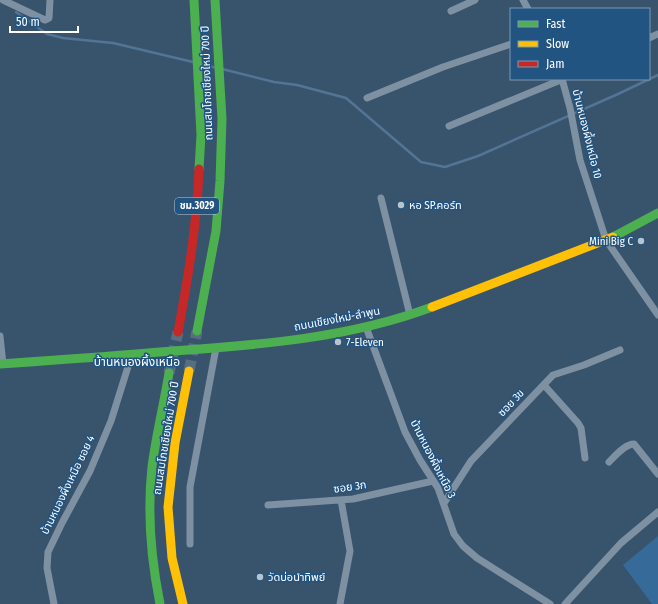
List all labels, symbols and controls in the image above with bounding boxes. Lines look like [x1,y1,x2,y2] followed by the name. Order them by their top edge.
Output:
[10,8,78,34] scale bar
[510,8,650,80] legend
[16,15,40,29] text: 50 m
[546,17,565,31] text: Fast
[198,25,216,141] street label: ถนนสมโภชเชียงใหม่ 700 ปี
[546,37,569,51] text: Slow
[546,57,564,71] text: Jam
[570,87,606,180] street label: บ้านหนองผึ้งเหนือ 10
[175,198,219,214] road number: ชม.3029
[409,199,462,212] place label: หอ SP.คอร์ท
[396,200,406,210] marker: หอ SP.คอร์ท
[589,235,633,248] place label: Mini Big C
[636,236,646,246] marker: Mini Big C
[293,304,381,334] street label: ถนนเชียงใหม่-ลำพูน
[346,336,384,349] place label: 7-Eleven
[333,337,343,347] marker: 7-Eleven
[94,353,180,369] district label: บ้านหนองผึ้งเหนือ
[151,380,181,496] street label: ถนนสมโภชเชียงใหม่ 700 ปี
[495,387,527,419] street label: ซอย 3ข
[408,417,460,501] street label: บ้านหนองผึ้งเหนือ 3
[37,432,98,537] street label: บ้านหนองผึ้งเหนือ ซอย 4
[333,478,367,496] street label: ซอย 3ก
[268,571,325,584] place label: วัดบ่อนำทิพย์
[255,572,265,582] marker: วัดบ่อนำทิพย์

